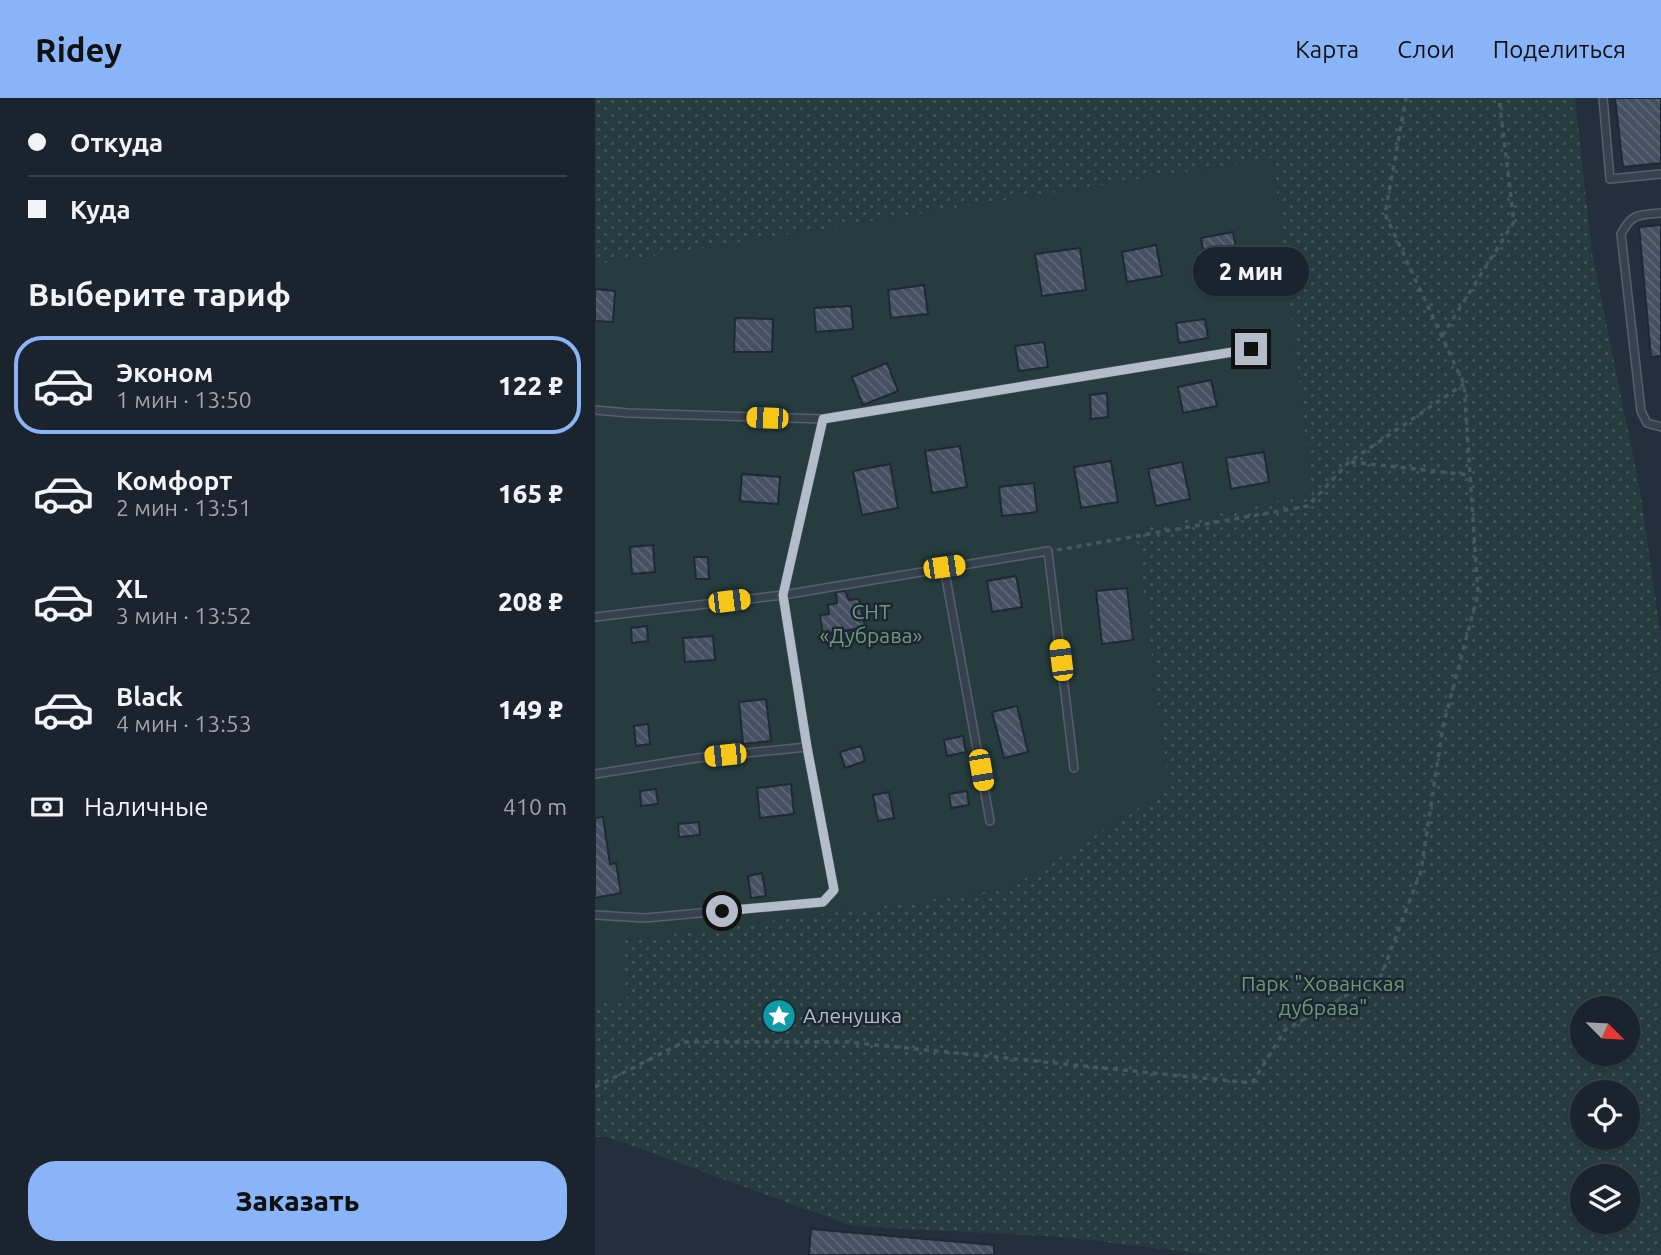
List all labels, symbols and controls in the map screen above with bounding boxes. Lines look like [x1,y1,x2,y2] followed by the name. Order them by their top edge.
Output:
[35,31,122,68] text: Ridey
[1295,36,1359,63] text: Карта
[1397,36,1455,63] text: Слои
[1493,36,1626,63] text: Поделиться
[70,128,163,157] text: Откуда
[70,195,131,224] text: Куда
[1193,247,1309,296] callout: 2 мин
[1219,259,1283,284] text: 2 мин
[28,276,291,312] text: Выберите тариф
[1235,333,1267,365] route end
[32,354,95,417] icon: car
[116,358,213,387] text: Эконом
[498,371,563,400] text: 122 ₽
[116,387,252,412] text: 1 мин · 13:50
[746,407,789,429] car
[32,462,95,525] icon: car
[116,466,232,495] text: Комфорт
[498,479,563,508] text: 165 ₽
[116,495,252,520] text: 2 мин · 13:51
[922,554,967,580] car
[32,570,95,633] icon: car
[116,574,147,603] text: XL
[498,587,563,616] text: 208 ₽
[707,588,752,614] car
[820,599,923,647] park label: СНТ «Дубрава»
[116,603,252,628] text: 3 мин · 13:52
[1049,638,1074,682] car
[32,678,95,741] icon: car
[116,682,183,711] text: Black
[498,695,563,724] text: 149 ₽
[116,711,252,736] text: 4 мин · 13:53
[704,742,747,768] car
[968,747,995,793] car
[28,788,66,826] icon: cash
[84,792,209,821] text: Наличные
[503,794,567,819] text: 410 m
[706,895,738,927] route start
[1241,971,1405,1019] park label: Парк "Хованская дубрава"
[1570,996,1640,1066] north arrow
[1570,996,1640,1234] map controls
[760,997,798,1035] place icon: Аленушка
[803,1003,902,1027] place label: Аленушка
[1570,1080,1640,1150] button: locate
[28,1161,567,1241] button: Заказать
[1570,1164,1640,1234] button: layers

